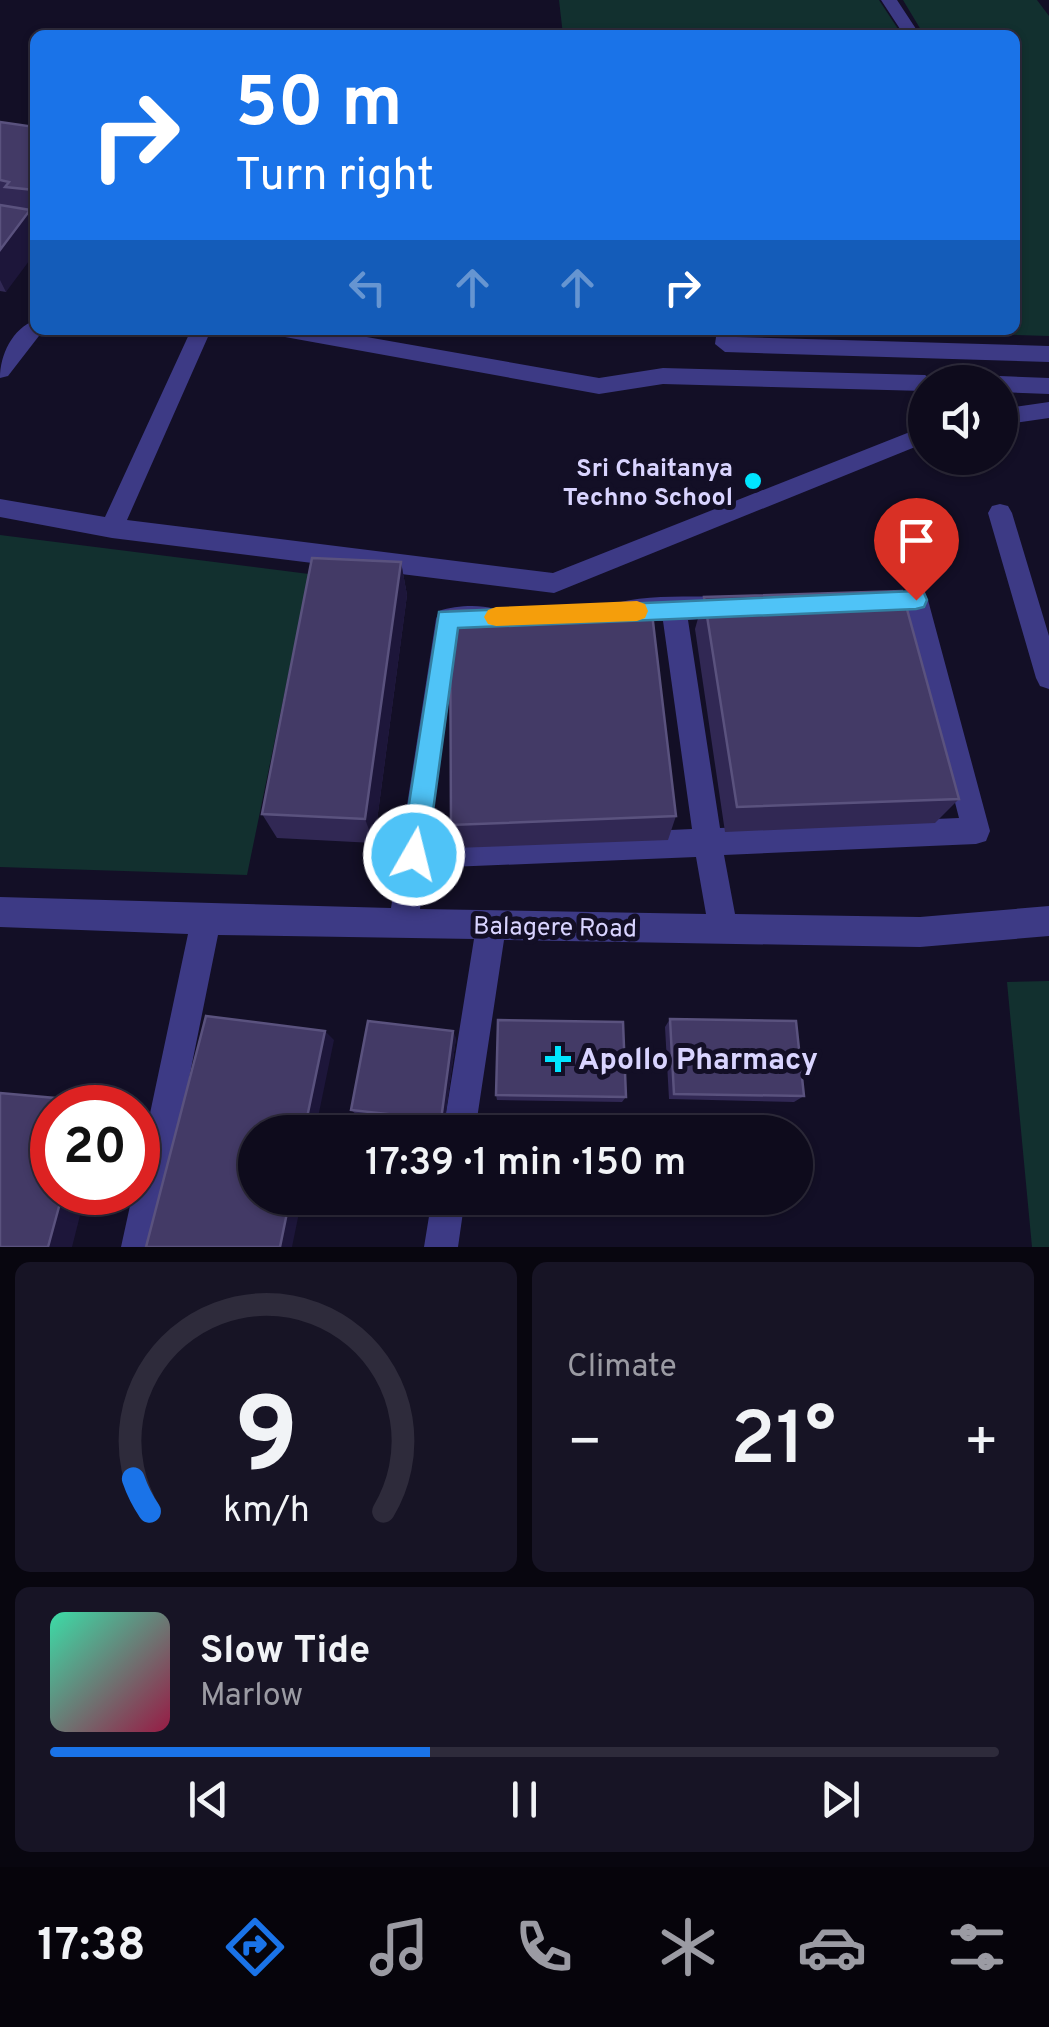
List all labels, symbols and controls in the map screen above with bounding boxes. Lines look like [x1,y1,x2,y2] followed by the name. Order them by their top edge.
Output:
[235,62,402,151] text: 50 m
[70,70,200,200] icon: right
[235,149,434,206] text: Turn right
[340,260,395,315] icon: left
[445,260,500,315] icon: ahead
[550,260,605,315] icon: ahead
[655,260,710,315] icon: right
[908,365,1018,475] map controls
[908,365,1018,475] button: sound
[563,454,733,515] place label: Sri Chaitanya Techno School
[742,470,764,492] marker: Sri Chaitanya Techno School
[874,498,959,601] pin
[889,513,944,568] icon: arrive
[362,803,466,907] position arrow
[473,912,637,946] street label: Balagere Road
[578,1043,818,1080] place label: Apollo Pharmacy
[547,1048,569,1070] marker: Apollo Pharmacy
[30,1085,160,1215] speed limit sign: 20
[365,1140,686,1189] text: 17:39 · 1 min · 150 m
[567,1348,677,1388] text: Climate
[234,1377,298,1509] text: 9
[730,1396,836,1491] text: 21°
[567,1410,602,1480] text: −
[964,1410,999,1480] text: +
[223,1489,309,1535] text: km/h
[200,1628,370,1677] text: Slow Tide
[200,1677,303,1717] text: Marlow
[181,1772,236,1827] icon: previous
[497,1772,552,1827] icon: pause
[813,1772,868,1827] icon: next
[220,1912,290,1982] icon: directions
[364,1912,434,1982] icon: music
[509,1912,579,1982] icon: phone
[653,1912,723,1982] icon: climate
[797,1912,867,1982] icon: car
[942,1912,1012,1982] icon: filters
[37,1919,146,1976] text: 17:38

